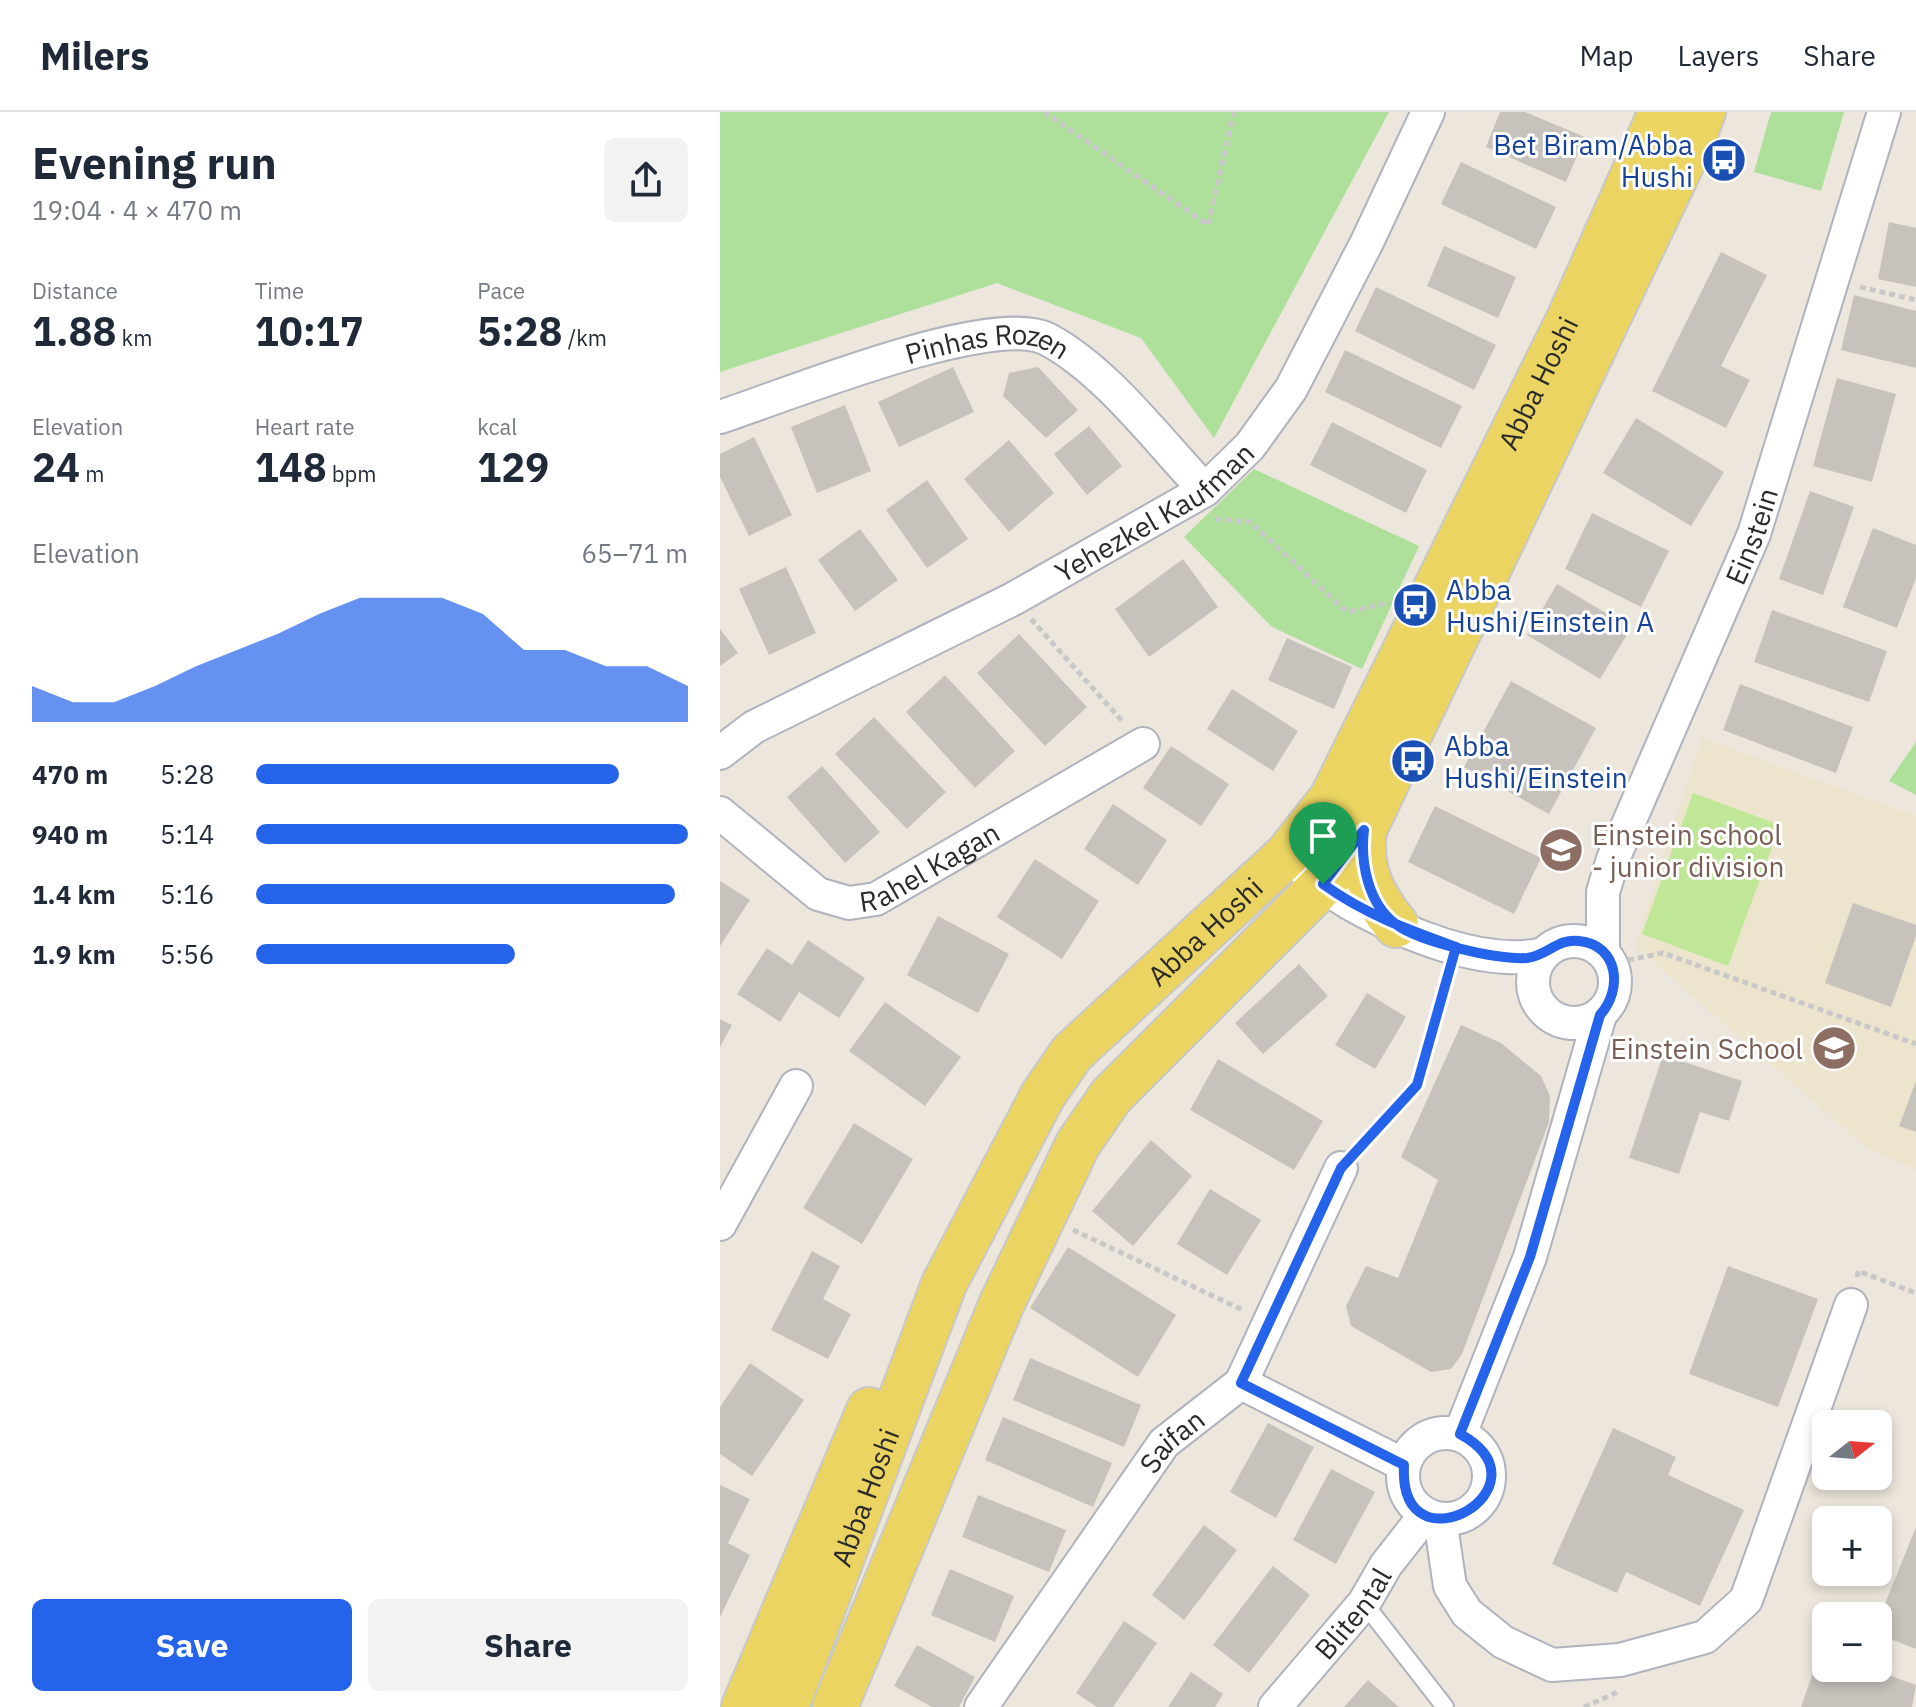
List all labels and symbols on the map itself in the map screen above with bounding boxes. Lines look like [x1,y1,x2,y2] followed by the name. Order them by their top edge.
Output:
[1493,126,1693,195] place label: Bet Biram/Abba Hushi
[1700,136,1748,184] bus stop icon: Bet Biram/Abba Hushi
[1489,310,1586,456] street label: Abba Hoshi
[901,315,1077,372] street label: Pinhas Rozen
[1048,434,1262,590] street label: Yehezkel Kaufman
[1716,483,1786,590] street label: Einstein
[1446,571,1654,640] place label: Abba Hushi/Einstein A
[1391,581,1439,629] bus stop icon: Abba Hushi/Einstein A
[1444,727,1628,796] place label: Abba Hushi/Einstein
[1389,737,1437,785] bus stop icon: Abba Hushi/Einstein
[1289,802,1357,884] pin
[857,813,1006,920] street label: Rahel Kagan
[1592,816,1784,885] place label: Einstein school - junior division
[1537,826,1585,874] school or university icon: Einstein school - junior division
[1139,869,1270,993] street label: Abba Hoshi
[1810,1024,1858,1072] school or university icon: Einstein School
[1610,1030,1803,1067] place label: Einstein School
[1130,1400,1212,1480] street label: Saifan
[1812,1410,1892,1490] north arrow
[822,1423,907,1571] street label: Abba Hoshi
[1306,1561,1399,1667] street label: Blitental

